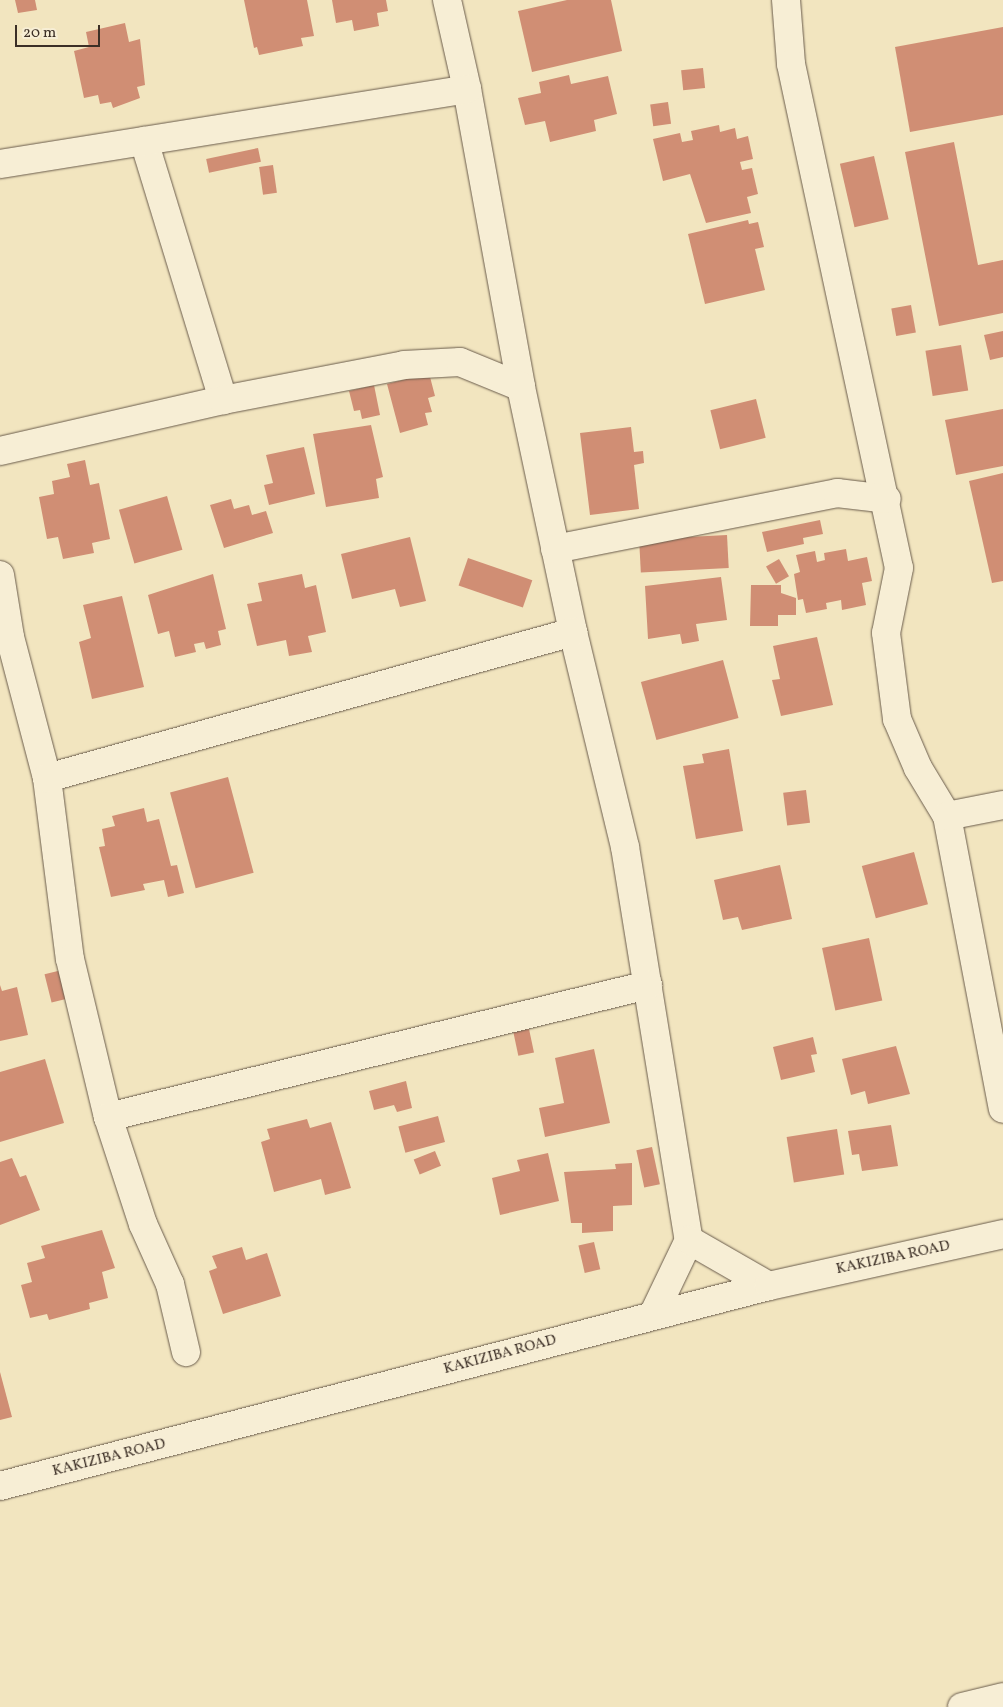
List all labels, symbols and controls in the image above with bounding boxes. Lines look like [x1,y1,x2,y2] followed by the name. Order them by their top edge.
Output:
[18,15,102,47] scale bar
[23,23,56,44] text: 20 m
[834,1237,952,1279] street label: KAKIZIBA ROAD
[442,1331,558,1379] street label: KAKIZIBA ROAD
[51,1435,167,1481] street label: KAKIZIBA ROAD

